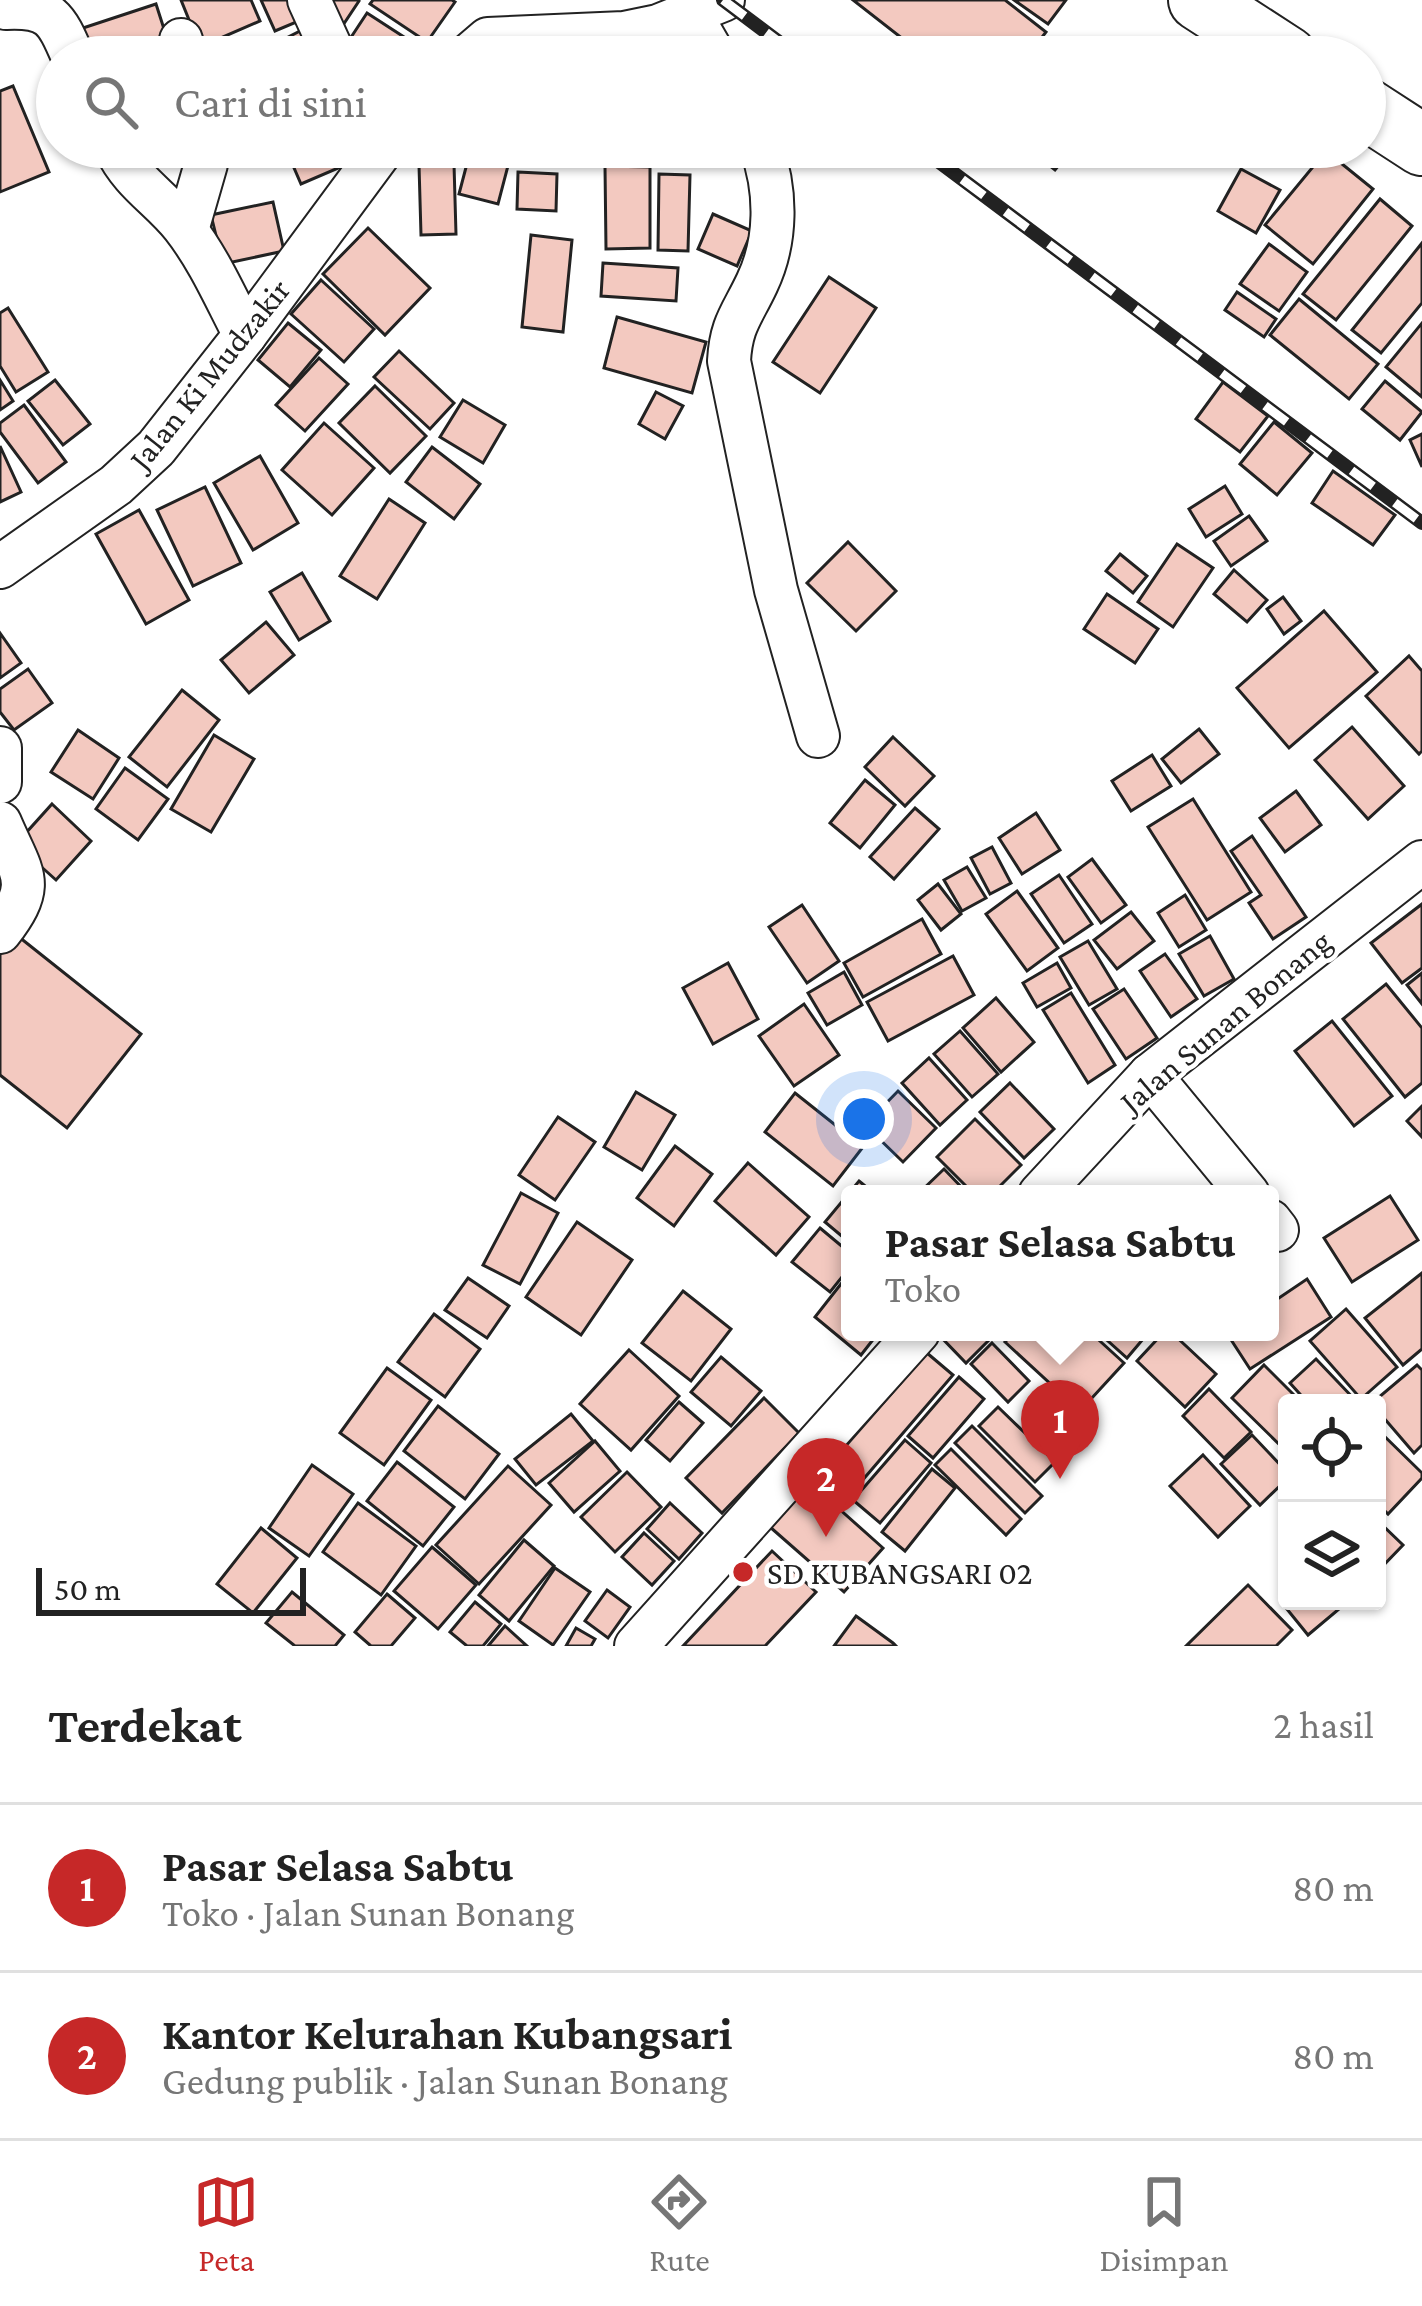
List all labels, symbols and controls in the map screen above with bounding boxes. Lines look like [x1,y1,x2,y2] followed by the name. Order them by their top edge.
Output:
[36,36,1386,168] search box
[78,69,144,135] icon: search
[174,77,367,127] text: Cari di sini
[119,271,297,479] street label: Jalan Ki Mudzakir
[1110,922,1338,1122] street label: Jalan Sunan Bonang
[834,1089,894,1149] your location
[841,1185,1279,1341] popup
[884,1217,1236,1267] text: Pasar Selasa Sabtu
[884,1267,961,1310] text: Toko
[1021,1380,1099,1479] pin: 1
[1278,1394,1386,1610] map controls
[1278,1394,1386,1502] button: locate
[787,1438,865,1537] pin: 2
[1278,1502,1386,1610] button: layers
[767,1554,1032,1591] place label: SD KUBANGSARI 02
[730,1559,756,1585] marker: SD KUBANGSARI 02
[36,1562,306,1615] scale bar
[54,1570,121,1607] text: 50 m
[48,1696,242,1753] text: Terdekat
[1273,1703,1374,1746] text: 2 hasil
[162,1841,513,1891] text: Pasar Selasa Sabtu
[80,1866,94,1909] text: 1
[1292,1866,1374,1909] text: 80 m
[162,1891,575,1934] text: Toko · Jalan Sunan Bonang
[162,2009,732,2059] text: Kantor Kelurahan Kubangsari
[77,2034,97,2077] text: 2
[1292,2034,1374,2077] text: 80 m
[162,2059,728,2102] text: Gedung publik · Jalan Sunan Bonang
[193,2169,259,2278] tab: Peta
[646,2169,712,2278] tab: Rute
[1099,2169,1229,2278] tab: Disimpan

